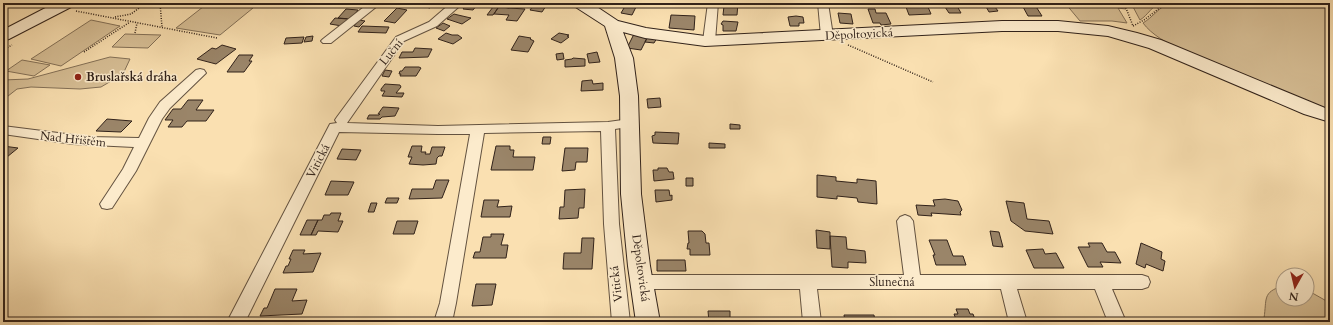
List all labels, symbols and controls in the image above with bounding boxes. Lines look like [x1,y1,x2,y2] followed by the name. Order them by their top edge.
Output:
[825,24,894,44] street label: Děpoltovická
[375,35,407,69] street label: Luční
[86,69,177,85] place label: Bruslařská dráha
[73,72,83,82] marker: Bruslařská dráha
[39,128,108,151] street label: Nad Hřištěm
[303,140,334,181] street label: Vitická
[628,233,654,304] street label: Děpoltovická
[606,264,626,303] street label: Vitická
[1275,267,1315,307] north arrow
[869,274,916,290] street label: Slunečná
[1287,288,1299,304] text: N

